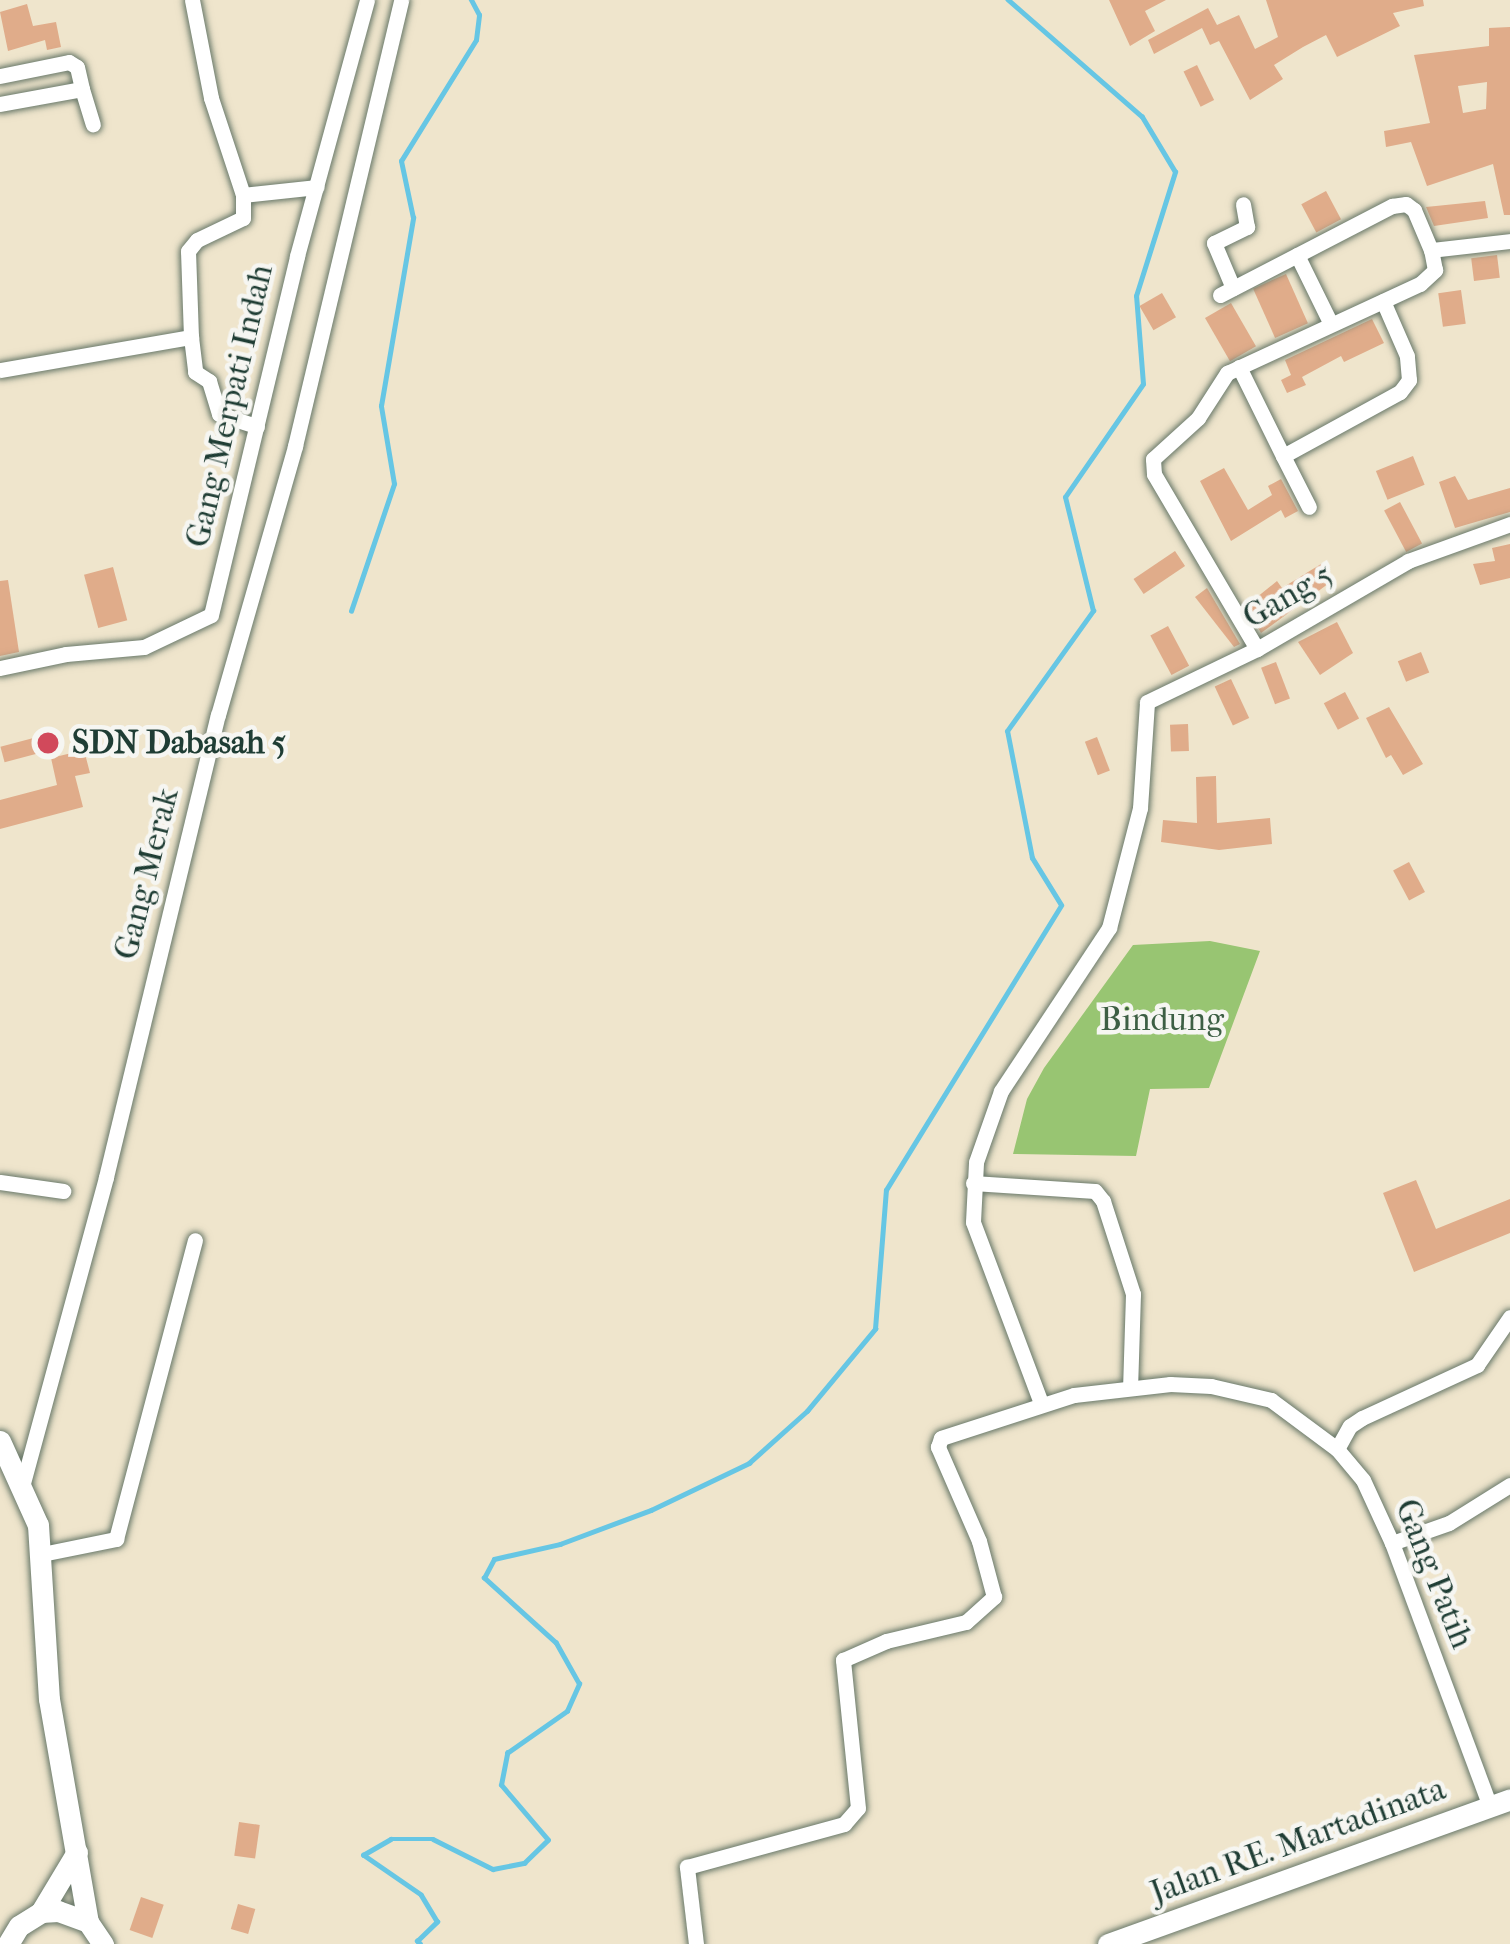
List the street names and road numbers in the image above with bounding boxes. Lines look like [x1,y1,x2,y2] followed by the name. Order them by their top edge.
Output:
[178,261,282,551] street label: Gang Merpati Indah
[1236,555,1340,637] street label: Gang 5
[107,784,187,964] street label: Gang Merak
[1386,1494,1482,1654] street label: Gang Patih
[1145,1769,1451,1913] street label: Jalan RE. Martadinata

